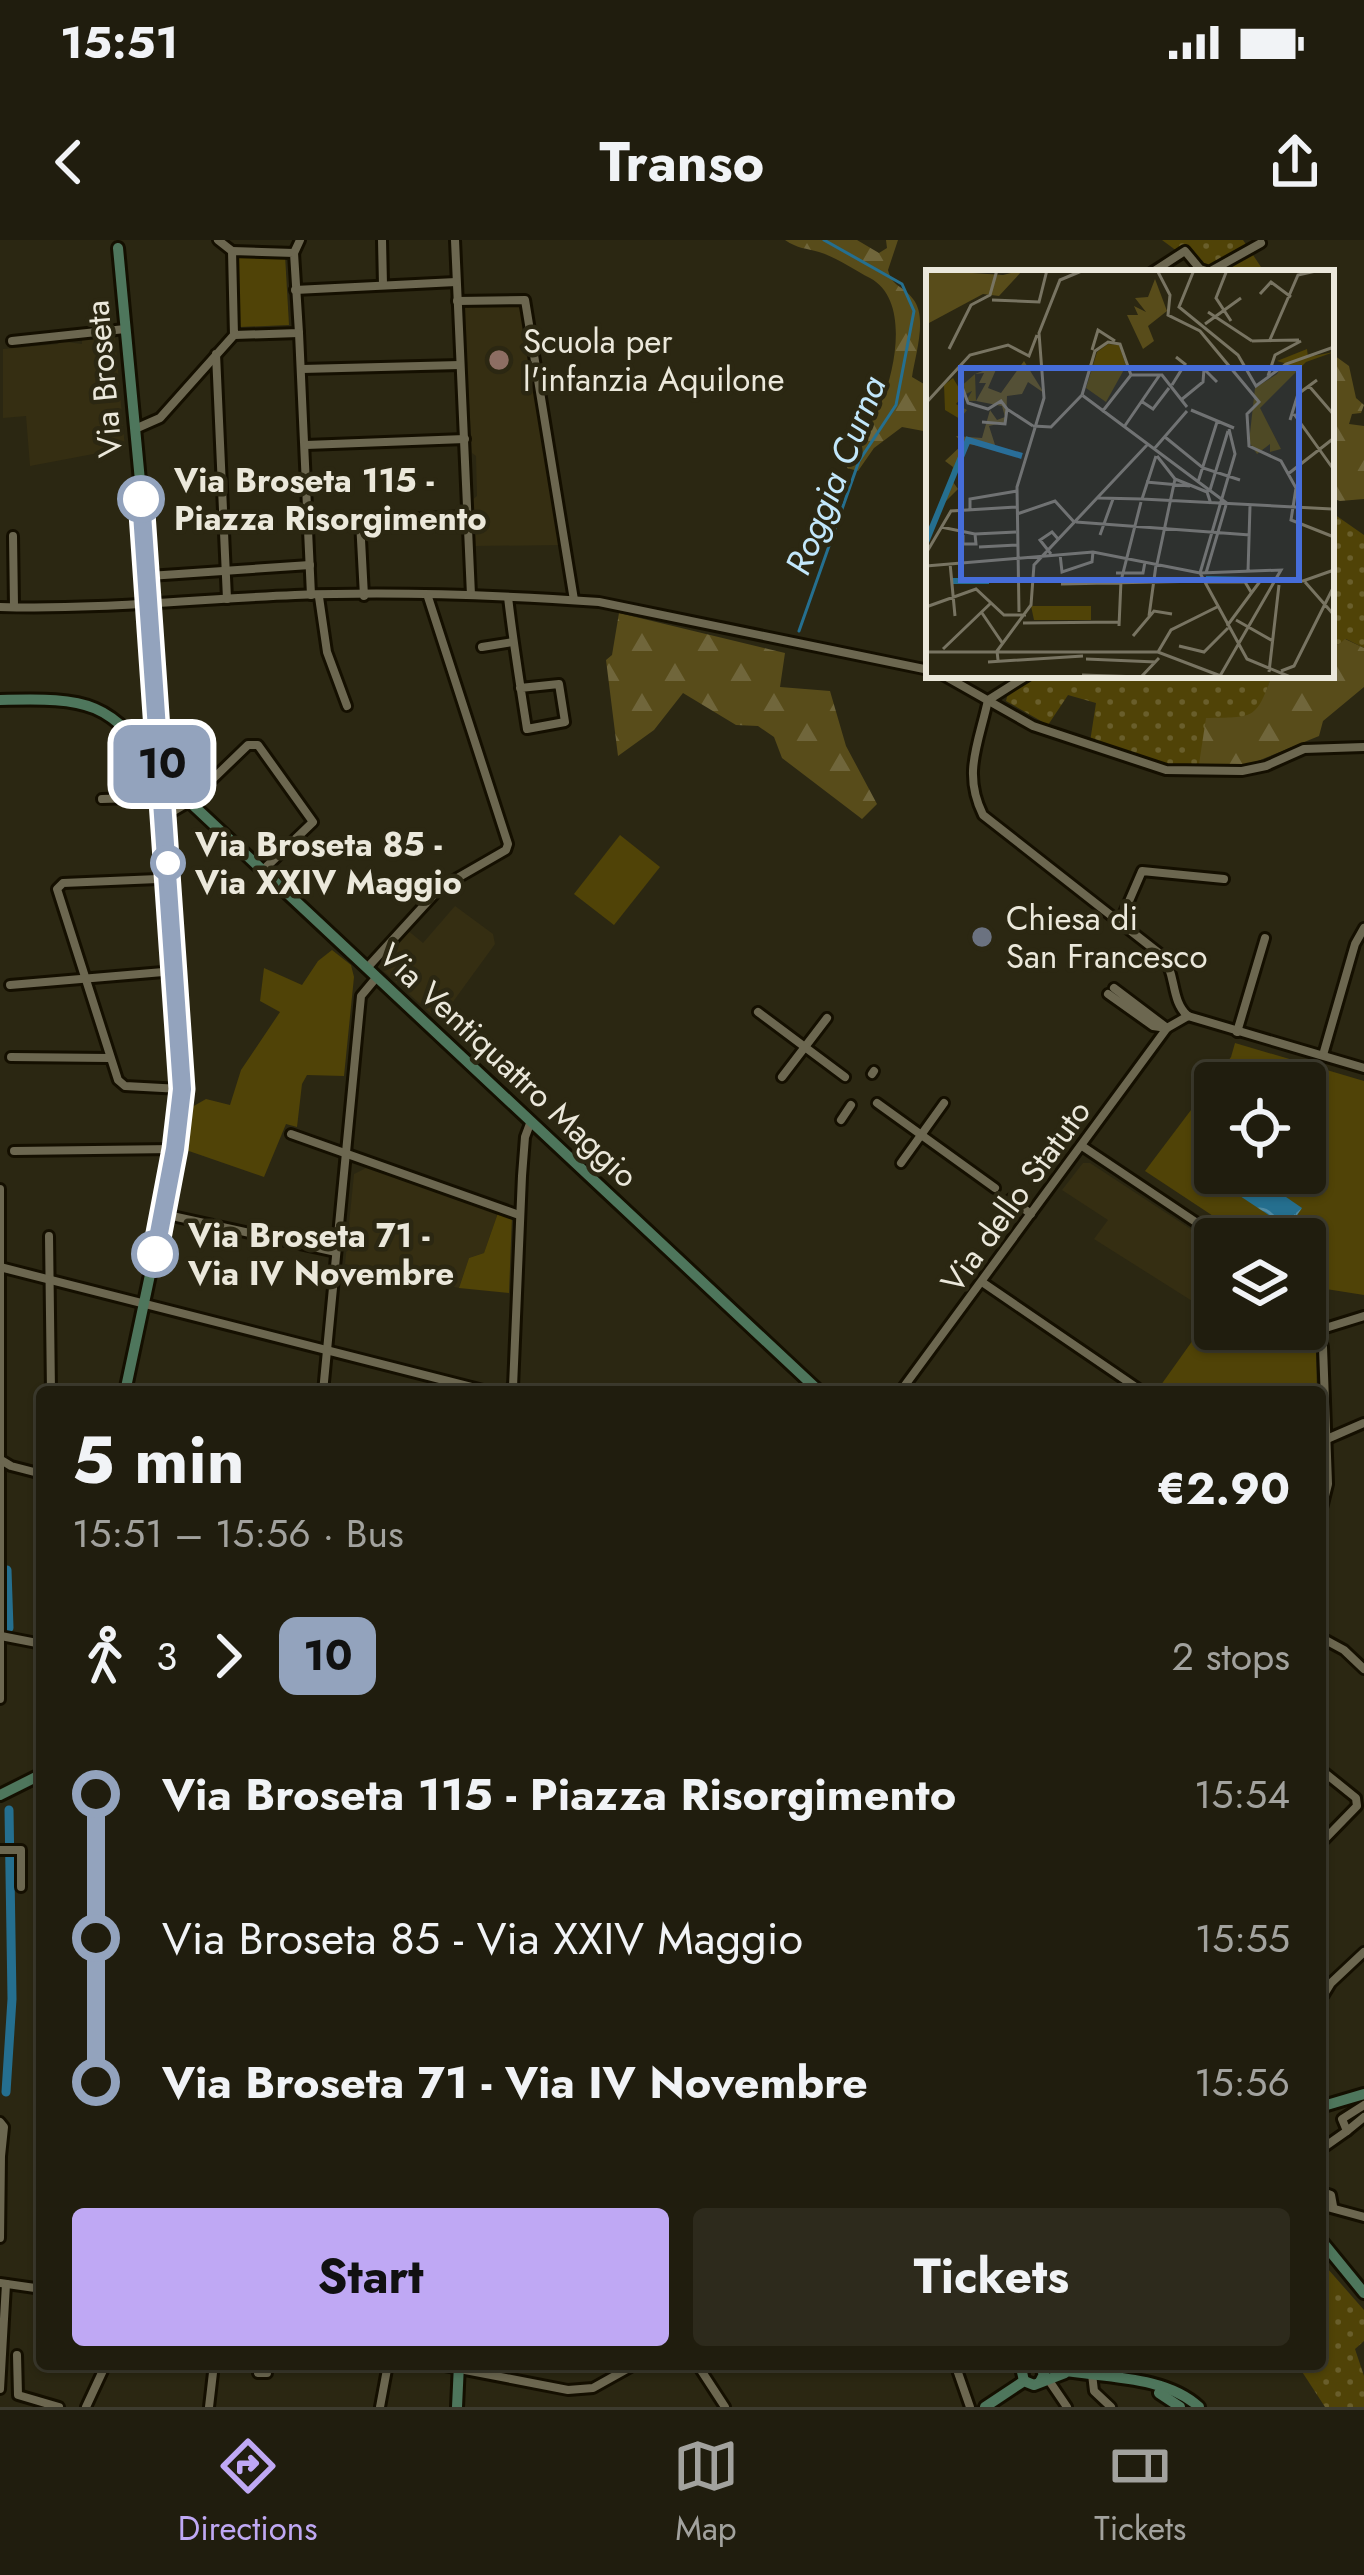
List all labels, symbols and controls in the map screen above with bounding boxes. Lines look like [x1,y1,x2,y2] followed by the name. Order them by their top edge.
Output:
[60,10,178,75] text: 15:51
[600,123,764,201] text: Transo
[36,129,102,195] icon: back
[1262,129,1328,195] icon: share
[926,270,1334,678] inset map
[73,298,134,459] street label: Via Broseta
[523,318,785,403] place label: Scuola per l'infanzia Aquilone
[486,347,512,373] marker: Scuola per l'infanzia Aquilone
[771,367,899,582] water label: Roggia Curna
[173,457,487,542] place label: Via Broseta 115 - Piazza Risorgimento
[119,477,163,521] marker: Via Broseta 115 - Piazza Risorgimento
[108,725,216,803] line badge: 10
[137,733,187,794] text: 10
[194,821,462,906] place label: Via Broseta 85 - Via XXIV Maggio
[152,847,184,879] marker: Via Broseta 85 - Via XXIV Maggio
[1006,895,1207,980] place label: Chiesa di San Francesco
[969,924,995,950] marker: Chiesa di San Francesco
[368,932,649,1198] street label: Via Ventiquattro Maggio
[1194,1062,1326,1350] map controls
[1194,1062,1326,1194] button: locate
[929,1090,1101,1302] street label: Via dello Statuto
[187,1212,454,1297] place label: Via Broseta 71 - Via IV Novembre
[1194,1218,1326,1350] button: layers
[133,1232,177,1276] marker: Via Broseta 71 - Via IV Novembre
[72,1412,245,1508] text: 5 min
[1157,1456,1290,1521] text: €2.90
[72,1505,404,1562] text: 15:51 – 15:56 · Bus
[72,1623,138,1689] icon: walk
[195,1623,261,1689] icon: forward
[303,1625,352,1686] text: 10
[156,1628,177,1685] text: 3
[1172,1628,1290,1685] text: 2 stops
[162,1762,956,1827] text: Via Broseta 115 - Piazza Risorgimento
[1194,1766,1290,1823] text: 15:54
[162,1906,803,1971] text: Via Broseta 85 - Via XXIV Maggio
[1195,1910,1290,1967] text: 15:55
[162,2050,868,2115] text: Via Broseta 71 - Via IV Novembre
[1194,2054,1290,2111] text: 15:56
[72,2208,669,2346] button: Start
[693,2208,1290,2346] button: Tickets
[178,2433,317,2552] tab: Directions
[673,2433,739,2552] tab: Map
[1094,2433,1186,2552] tab: Tickets

